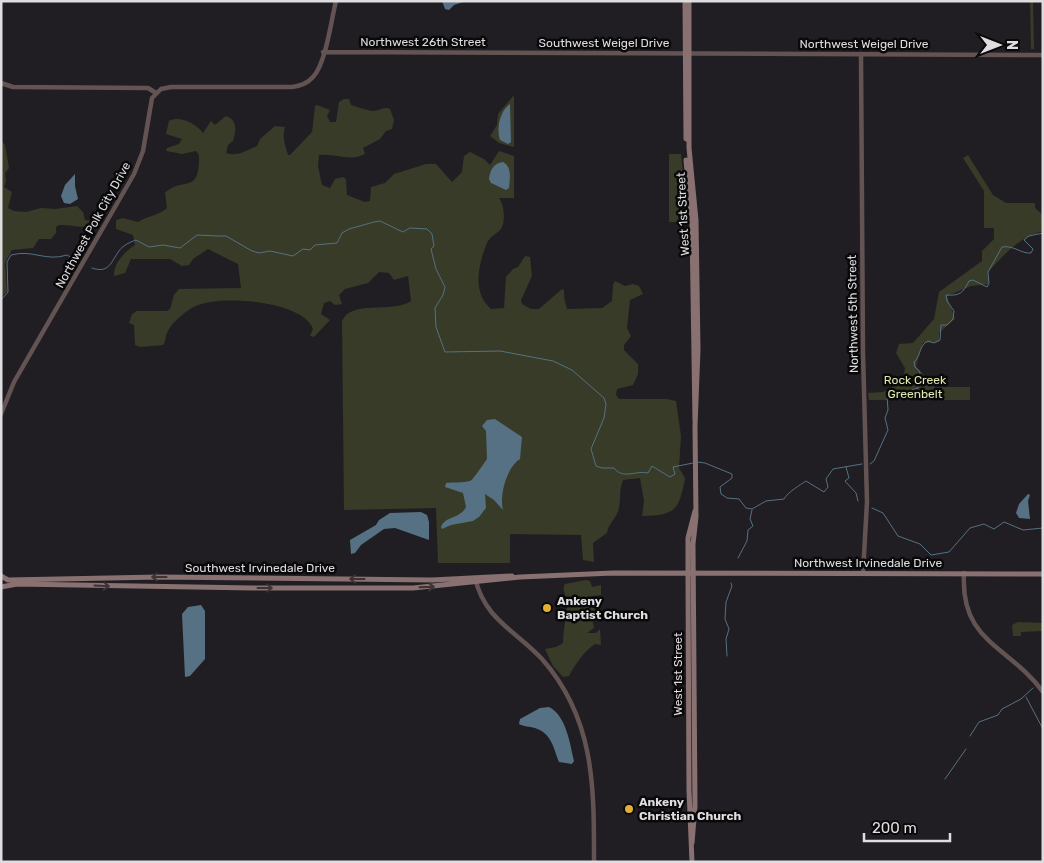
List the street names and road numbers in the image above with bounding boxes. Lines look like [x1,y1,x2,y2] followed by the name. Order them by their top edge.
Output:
[360,35,486,49] street label: Northwest 26th Street
[539,36,670,50] street label: Southwest Weigel Drive
[799,37,929,51] street label: Northwest Weigel Drive
[53,159,134,290] street label: Northwest Polk City Drive
[674,172,692,256] street label: West 1st Street
[845,254,861,373] street label: Northwest 5th Street
[794,556,942,570] street label: Northwest Irvinedale Drive
[185,561,335,575] street label: Southwest Irvinedale Drive
[671,632,685,716] street label: West 1st Street

